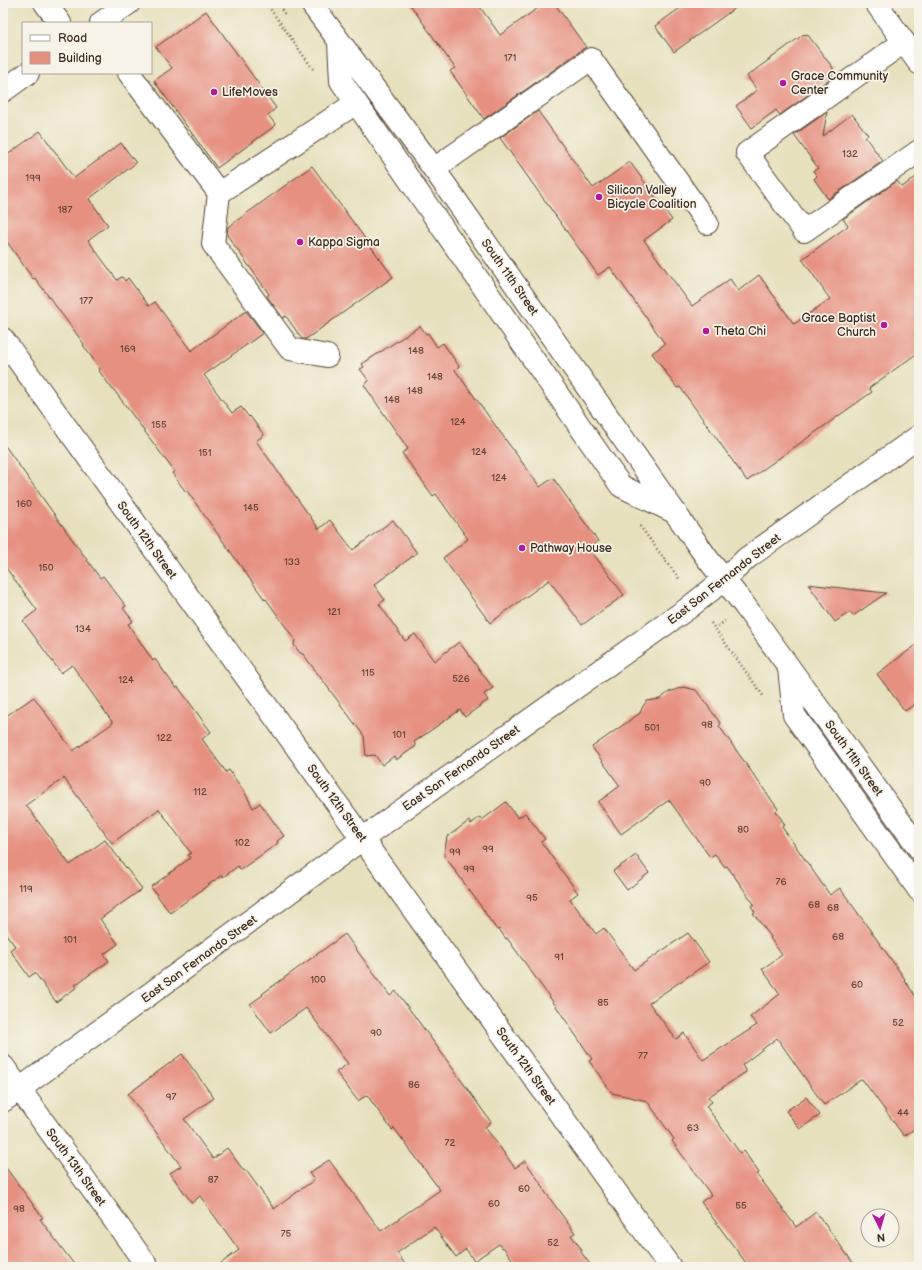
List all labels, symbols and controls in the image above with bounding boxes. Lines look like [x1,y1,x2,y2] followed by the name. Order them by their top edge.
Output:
[22,22,152,74] legend
[58,31,87,46] text: Road
[58,51,102,66] text: Building
[504,52,516,64] house number: 171
[791,69,889,98] place label: Grace Community Center
[778,78,788,88] marker: Grace Community Center
[222,85,278,100] place label: LifeMoves
[209,87,219,97] marker: LifeMoves
[842,148,858,160] house number: 132
[25,172,41,184] house number: 199
[607,183,697,212] place label: Silicon Valley Bicycle Coalition
[594,192,604,202] marker: Silicon Valley Bicycle Coalition
[58,204,72,216] house number: 187
[308,235,380,250] place label: Kappa Sigma
[478,236,542,319] street label: South 11th Street
[295,237,305,247] marker: Kappa Sigma
[79,295,93,307] house number: 177
[801,311,876,340] place label: Grace Baptist Church
[879,320,889,330] marker: Grace Baptist Church
[714,324,766,339] place label: Theta Chi
[701,326,711,336] marker: Theta Chi
[120,343,136,355] house number: 169
[408,345,424,357] house number: 148
[427,371,443,383] house number: 148
[407,385,423,397] house number: 148
[384,394,400,406] house number: 148
[450,416,466,428] house number: 124
[151,419,167,431] house number: 155
[471,446,487,458] house number: 124
[198,447,212,459] house number: 151
[491,472,507,484] house number: 124
[16,498,32,510] house number: 160
[113,499,180,582] street label: South 12th Street
[243,502,259,514] house number: 145
[665,530,784,628] street label: East San Fernando Street
[530,541,612,556] place label: Pathway House
[517,543,527,553] marker: Pathway House
[284,556,300,568] house number: 133
[38,562,54,574] house number: 150
[327,606,341,618] house number: 121
[75,623,91,635] house number: 134
[361,667,375,679] house number: 115
[452,673,470,685] house number: 526
[118,674,134,686] house number: 124
[821,718,886,799] street label: South 11th Street
[701,719,713,731] house number: 98
[400,722,523,815] street label: East San Fernando Street
[644,722,660,734] house number: 501
[392,729,406,741] house number: 101
[156,732,172,744] house number: 122
[303,762,370,845] street label: South 12th Street
[699,777,711,789] house number: 90
[193,786,207,798] house number: 112
[737,824,749,836] house number: 80
[234,837,250,849] house number: 102
[482,843,494,855] house number: 99
[449,846,461,858] house number: 99
[463,863,475,875] house number: 99
[775,876,787,888] house number: 76
[19,883,33,895] house number: 119
[526,892,538,904] house number: 95
[808,899,820,911] house number: 68
[827,902,839,914] house number: 68
[138,912,260,1007] street label: East San Fernando Street
[832,931,844,943] house number: 68
[63,934,77,946] house number: 101
[554,951,564,963] house number: 91
[310,974,326,986] house number: 100
[851,979,863,991] house number: 60
[597,997,609,1009] house number: 85
[892,1017,904,1029] house number: 52
[492,1025,559,1108] street label: South 12th Street
[370,1027,382,1039] house number: 90
[638,1050,648,1062] house number: 77
[408,1079,420,1091] house number: 86
[166,1091,176,1103] house number: 97
[897,1107,909,1119] house number: 44
[687,1122,699,1134] house number: 63
[42,1125,109,1209] street label: South 13th Street
[445,1137,456,1149] house number: 72
[208,1174,218,1186] house number: 87
[518,1183,530,1195] house number: 60
[488,1198,500,1210] house number: 60
[735,1200,747,1212] house number: 55
[13,1203,25,1215] house number: 98
[860,1208,900,1248] north arrow
[281,1228,292,1240] house number: 75
[876,1231,886,1244] text: N
[547,1237,559,1249] house number: 52

